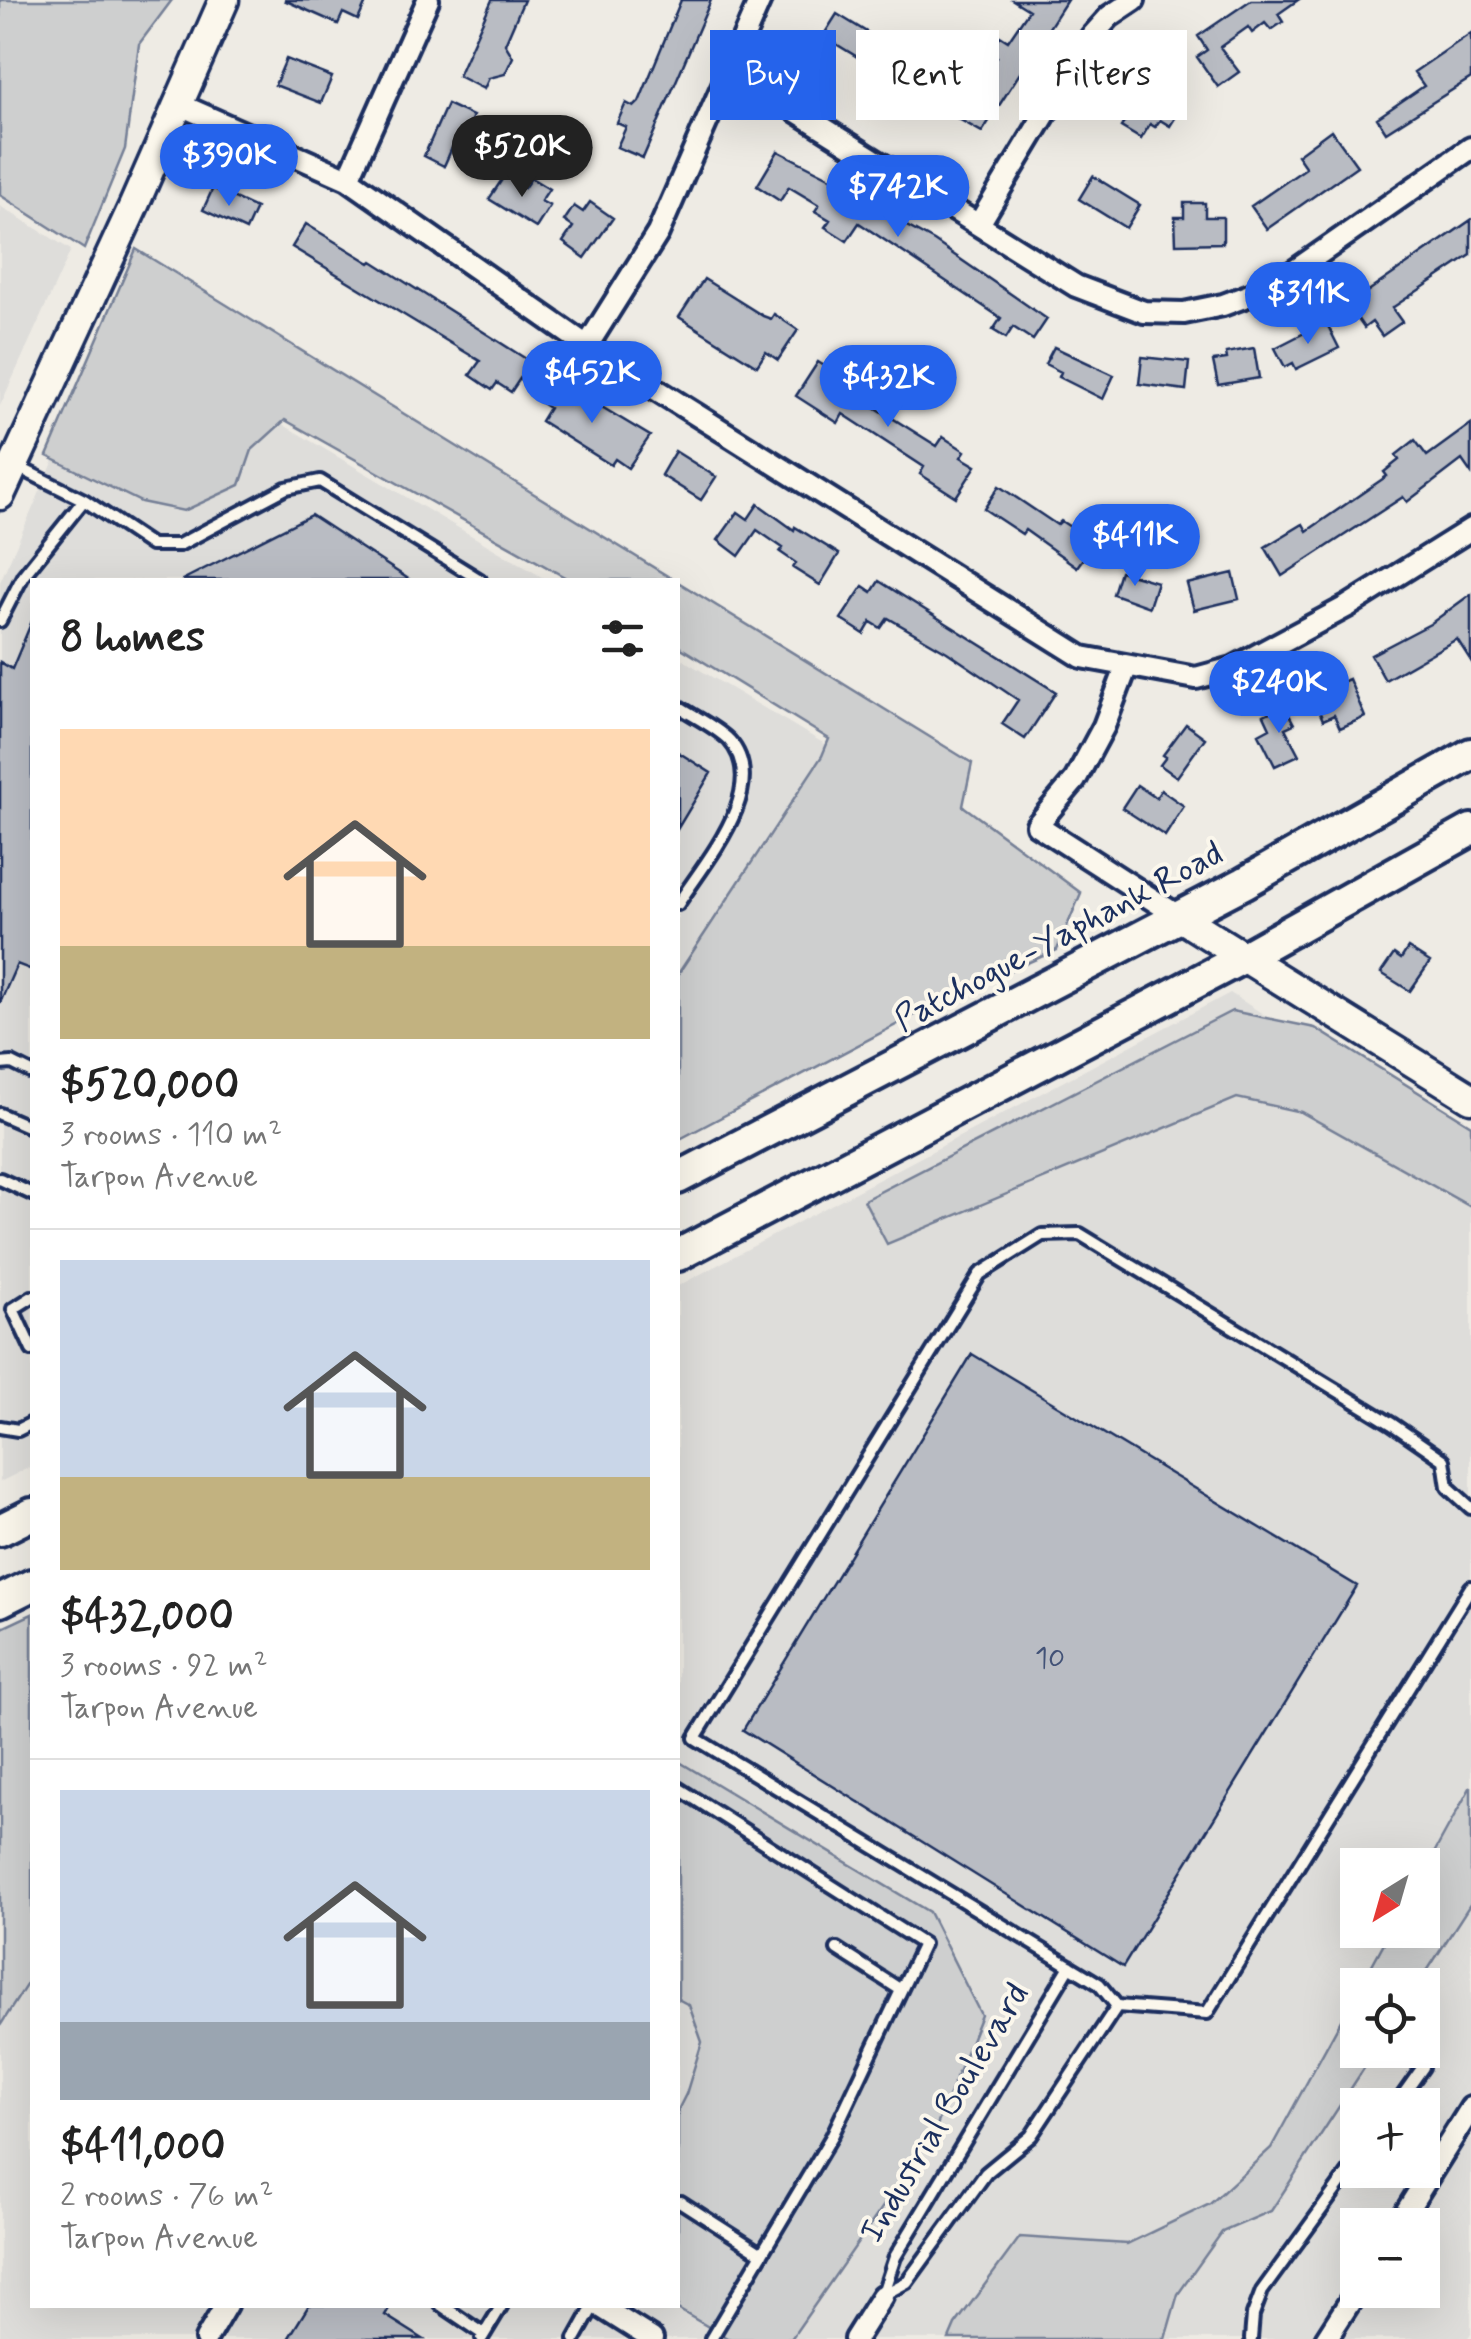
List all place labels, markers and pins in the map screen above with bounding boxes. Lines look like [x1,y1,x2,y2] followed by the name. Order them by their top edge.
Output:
[452,115,592,200] pin: $520K
[159,124,299,209] pin: $390K
[828,155,968,240] pin: $742K
[1238,262,1378,347] pin: $311K
[522,341,662,426] pin: $452K
[818,345,958,430] pin: $432K
[1065,504,1205,589] pin: $411K
[1209,651,1349,736] pin: $240K

